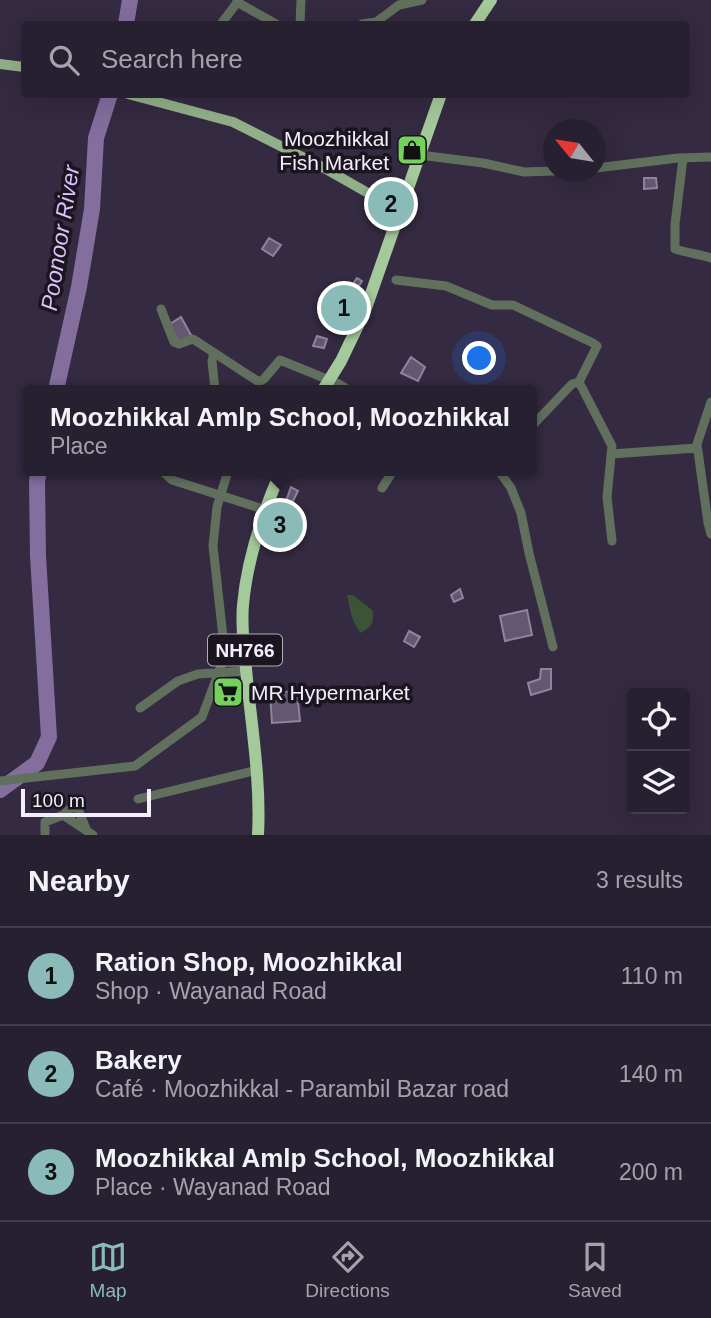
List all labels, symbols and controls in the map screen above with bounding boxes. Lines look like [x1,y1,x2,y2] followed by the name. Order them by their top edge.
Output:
[21,21,690,98] search box
[45,41,83,79] icon: search
[101,44,243,74] text: Search here
[543,119,606,182] north arrow
[279,127,389,174] place label: Moozhikkal Fish Market
[395,133,429,167] shop icon: Moozhikkal Fish Market
[36,162,85,313] water label: Poonoor River
[368,178,414,230] pin: 2
[321,282,367,334] pin: 1
[462,341,496,375] your location
[23,385,537,476] popup
[50,402,510,432] text: Moozhikkal Amlp School, Moozhikkal
[50,433,108,459] text: Place
[257,499,303,551] pin: 3
[208,635,282,666] road number: NH766
[211,675,245,709] supermarket icon: MR Hypermarket
[251,681,410,704] place label: MR Hypermarket
[627,688,690,814] map controls
[627,688,690,751] button: locate
[627,751,690,814] button: layers
[21,786,150,818] scale bar
[32,790,85,811] text: 100 m
[28,864,130,897] text: Nearby
[596,867,683,893] text: 3 results
[95,947,403,977] text: Ration Shop, Moozhikkal
[45,963,57,989] text: 1
[621,963,683,989] text: 110 m
[95,978,327,1004] text: Shop · Wayanad Road
[95,1045,182,1075] text: Bakery
[45,1061,57,1087] text: 2
[619,1061,683,1087] text: 140 m
[95,1076,509,1102] text: Café · Moozhikkal - Parambil Bazar road
[95,1143,555,1173] text: Moozhikkal Amlp School, Moozhikkal
[45,1159,57,1185] text: 3
[619,1159,683,1185] text: 200 m
[95,1174,331,1200] text: Place · Wayanad Road
[89,1238,127,1302] tab: Map
[305,1238,390,1302] tab: Directions
[568,1238,622,1302] tab: Saved

